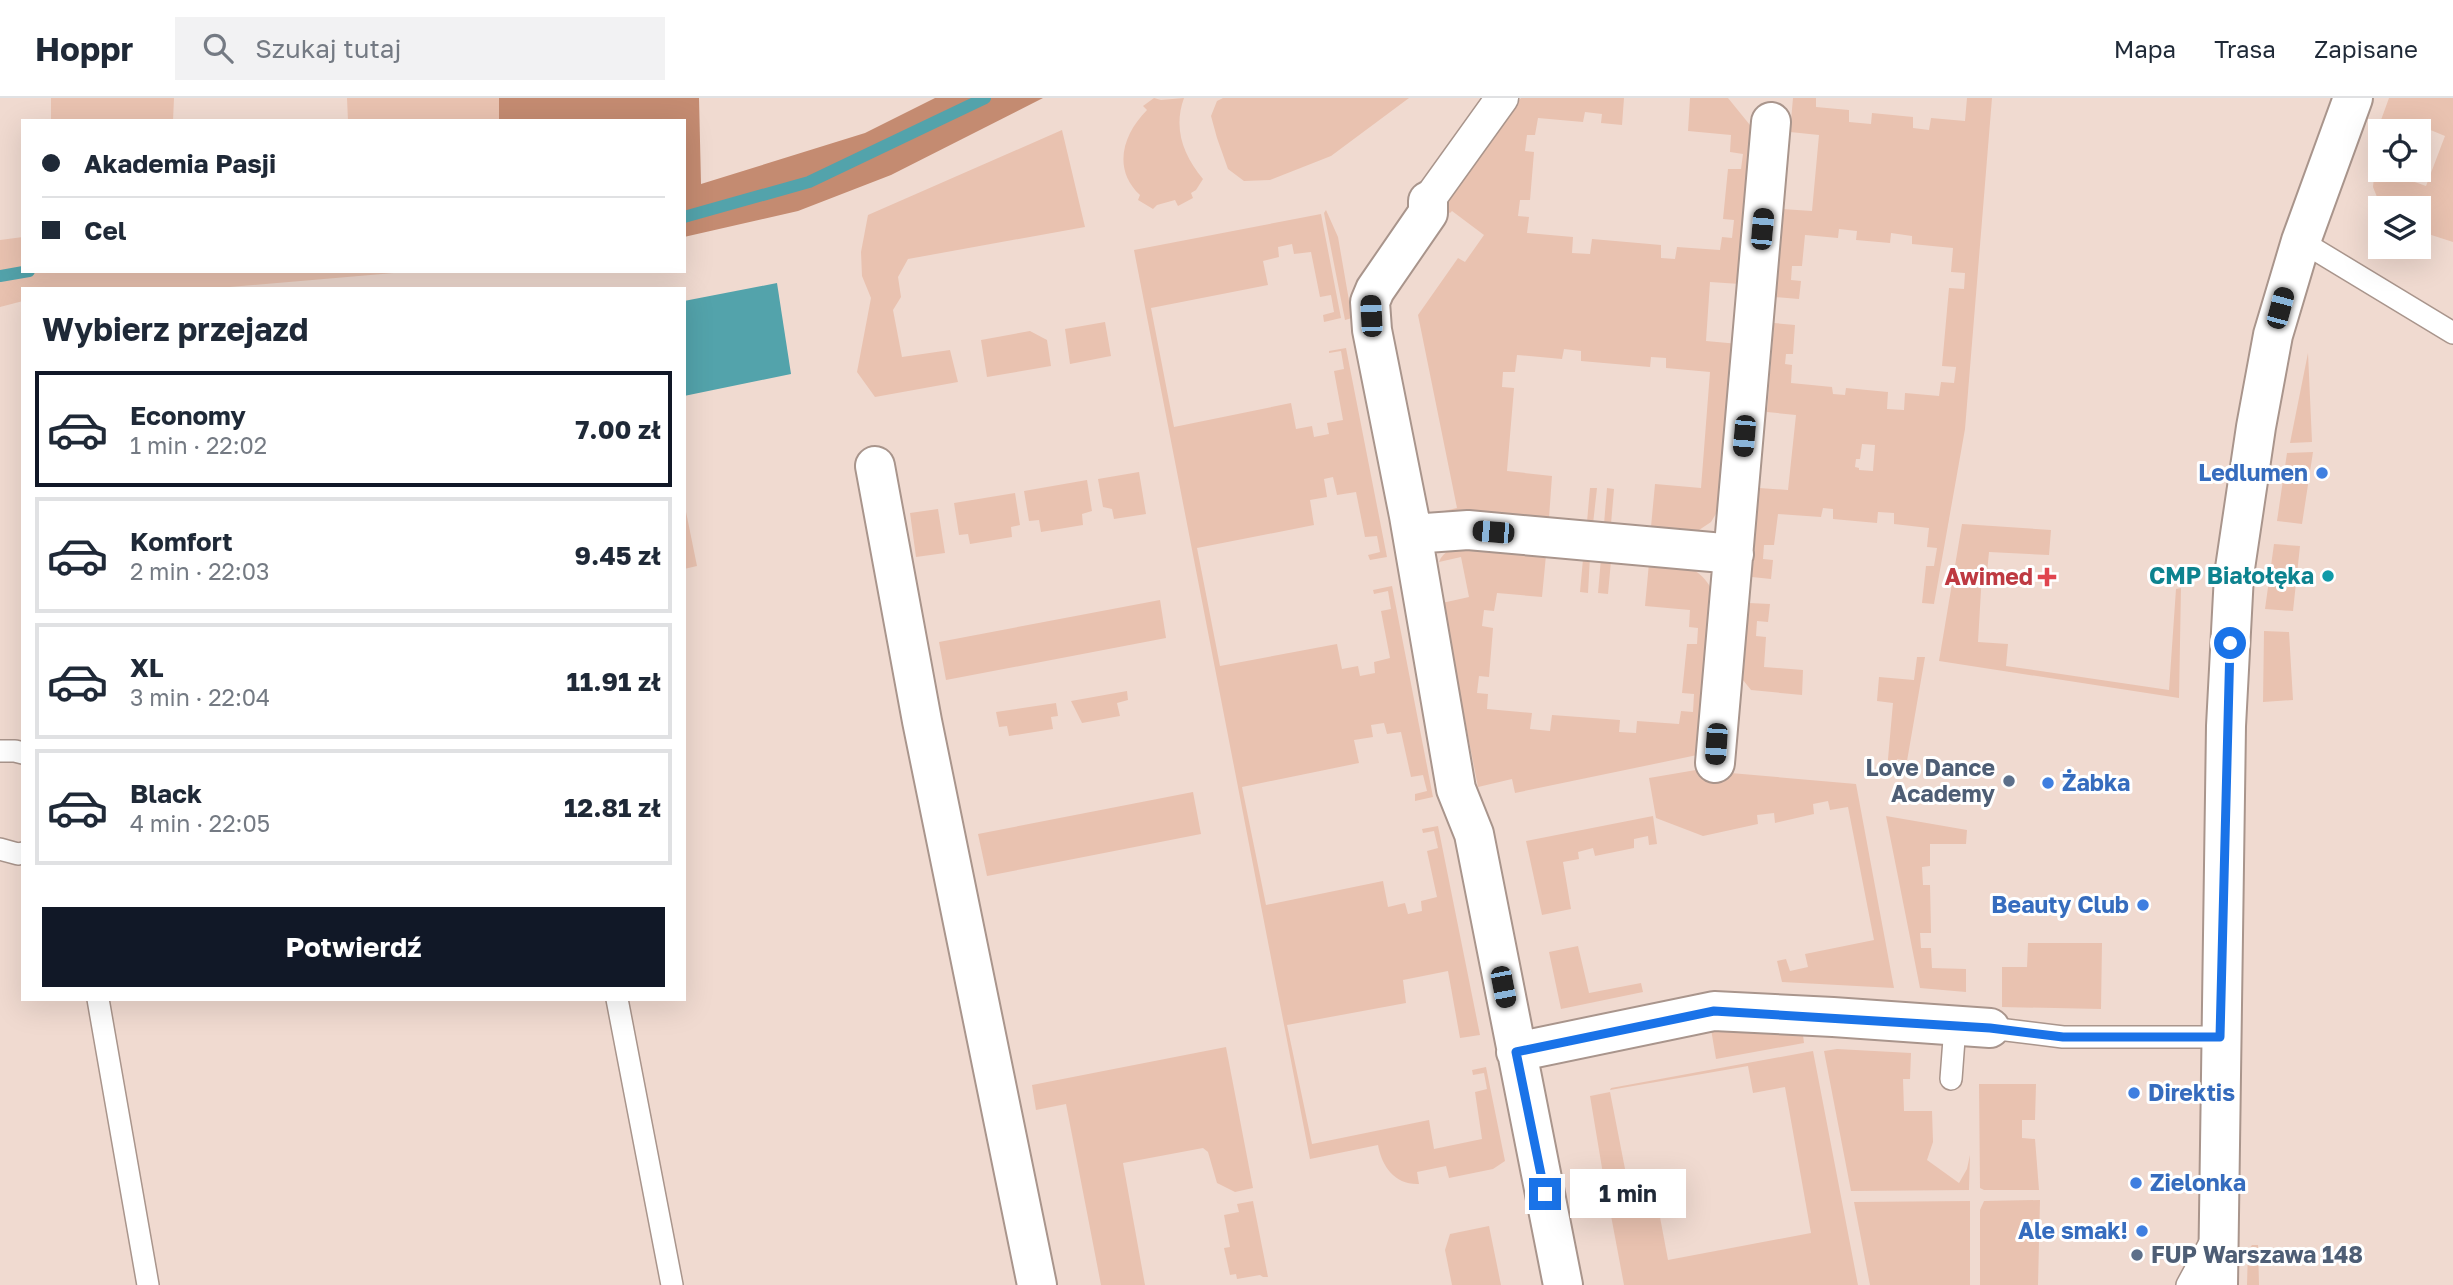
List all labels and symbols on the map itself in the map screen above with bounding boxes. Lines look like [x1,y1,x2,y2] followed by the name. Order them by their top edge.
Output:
[1750,207,1775,251] car
[2265,285,2296,331] car
[1360,294,1383,338] car
[1732,414,1757,458] car
[2198,458,2308,486] place label: Ledlumen
[2314,465,2330,481] marker: Ledlumen
[1472,520,1515,544] car
[2149,561,2314,589] place label: CMP Białołęka
[1944,562,2033,590] place label: Awimed
[2320,568,2336,584] marker: CMP Białołęka
[2039,569,2055,585] marker: Awimed
[2214,627,2246,659] route start
[1705,722,1728,766] car
[1865,753,1995,807] place label: Love Dance Academy
[2062,768,2130,796] place label: Żabka
[2001,773,2017,789] marker: Love Dance Academy
[2040,775,2056,791] marker: Żabka
[1991,890,2129,918] place label: Beauty Club
[2135,897,2151,913] marker: Beauty Club
[1489,964,1518,1010] car
[2148,1078,2235,1106] place label: Direktis
[2126,1085,2142,1101] marker: Direktis
[2150,1168,2246,1196] place label: Zielonka
[1570,1170,1685,1218] callout: 1 min
[2128,1175,2144,1191] marker: Zielonka
[1529,1178,1561,1210] route end
[2018,1216,2128,1244] place label: Ale smak!
[2134,1223,2150,1239] marker: Ale smak!
[2151,1240,2363,1268] place label: FUP Warszawa 148
[2129,1247,2145,1263] marker: FUP Warszawa 148

